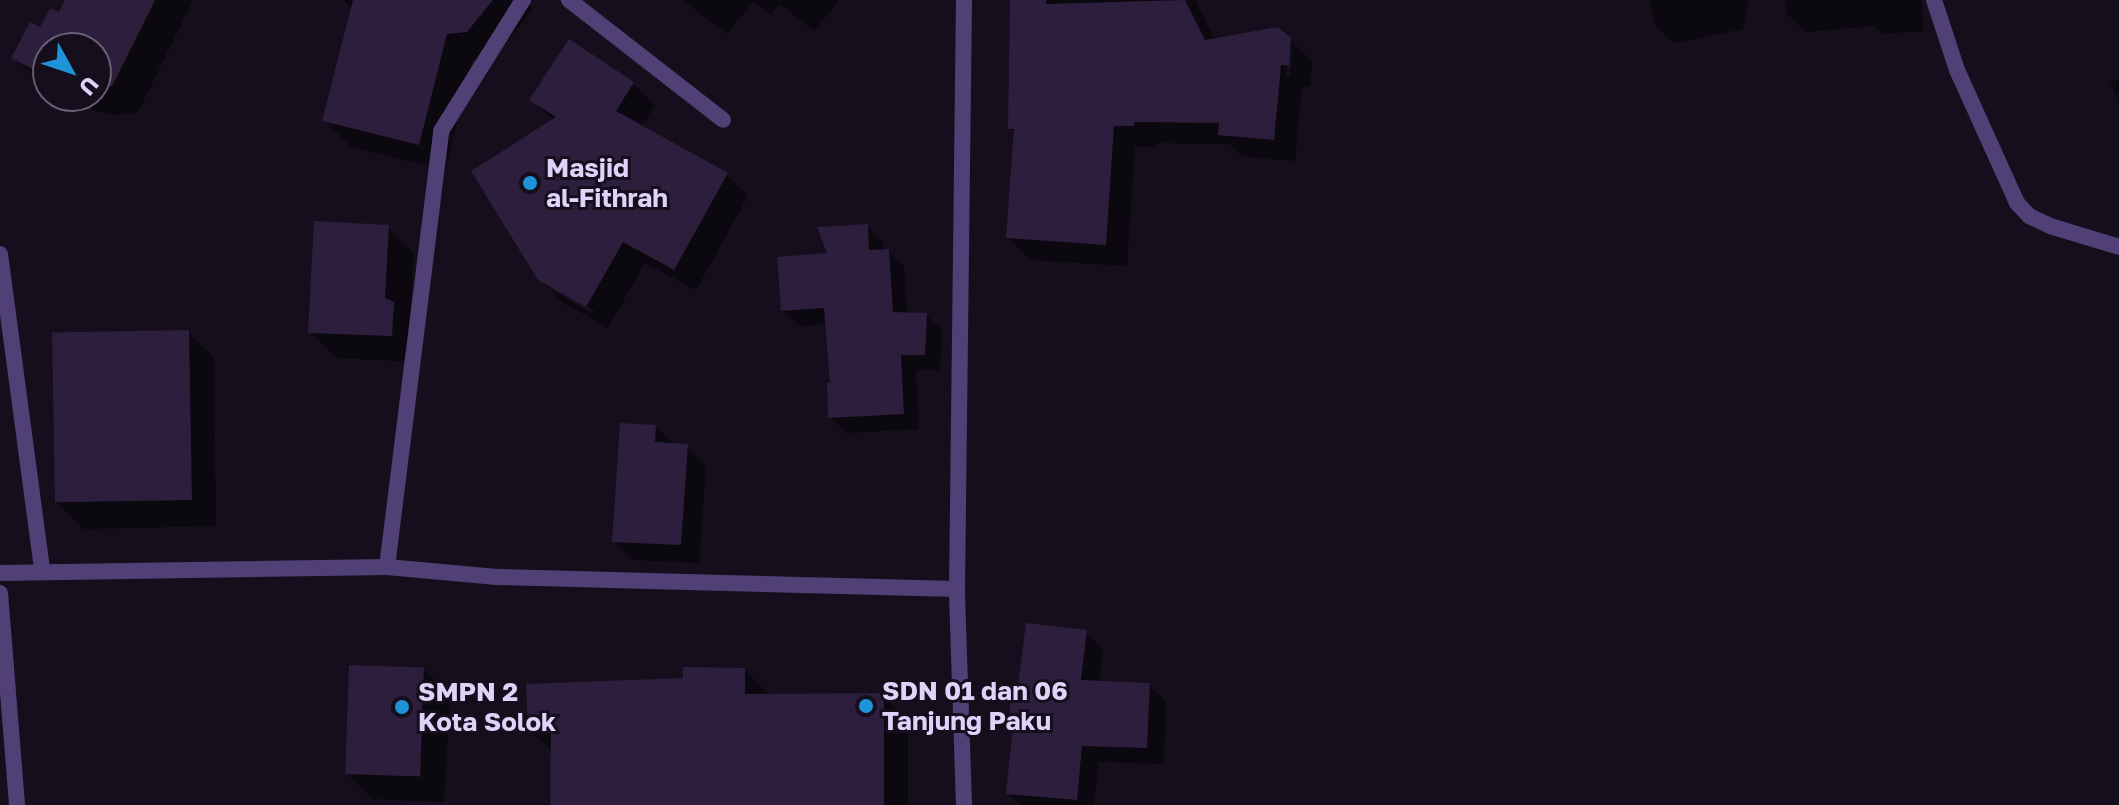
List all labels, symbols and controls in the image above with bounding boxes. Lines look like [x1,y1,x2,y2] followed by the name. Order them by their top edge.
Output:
[32,32,112,112] north arrow
[74,72,105,101] text: U
[546,152,668,214] place label: Masjid al-Fithrah
[521,174,539,192] marker: Masjid al-Fithrah
[882,675,1068,736] place label: SDN 01 dan 06 Tanjung Paku
[418,676,556,738] place label: SMPN 2 Kota Solok
[857,697,875,715] marker: SDN 01 dan 06 Tanjung Paku
[393,698,411,716] marker: SMPN 2 Kota Solok

